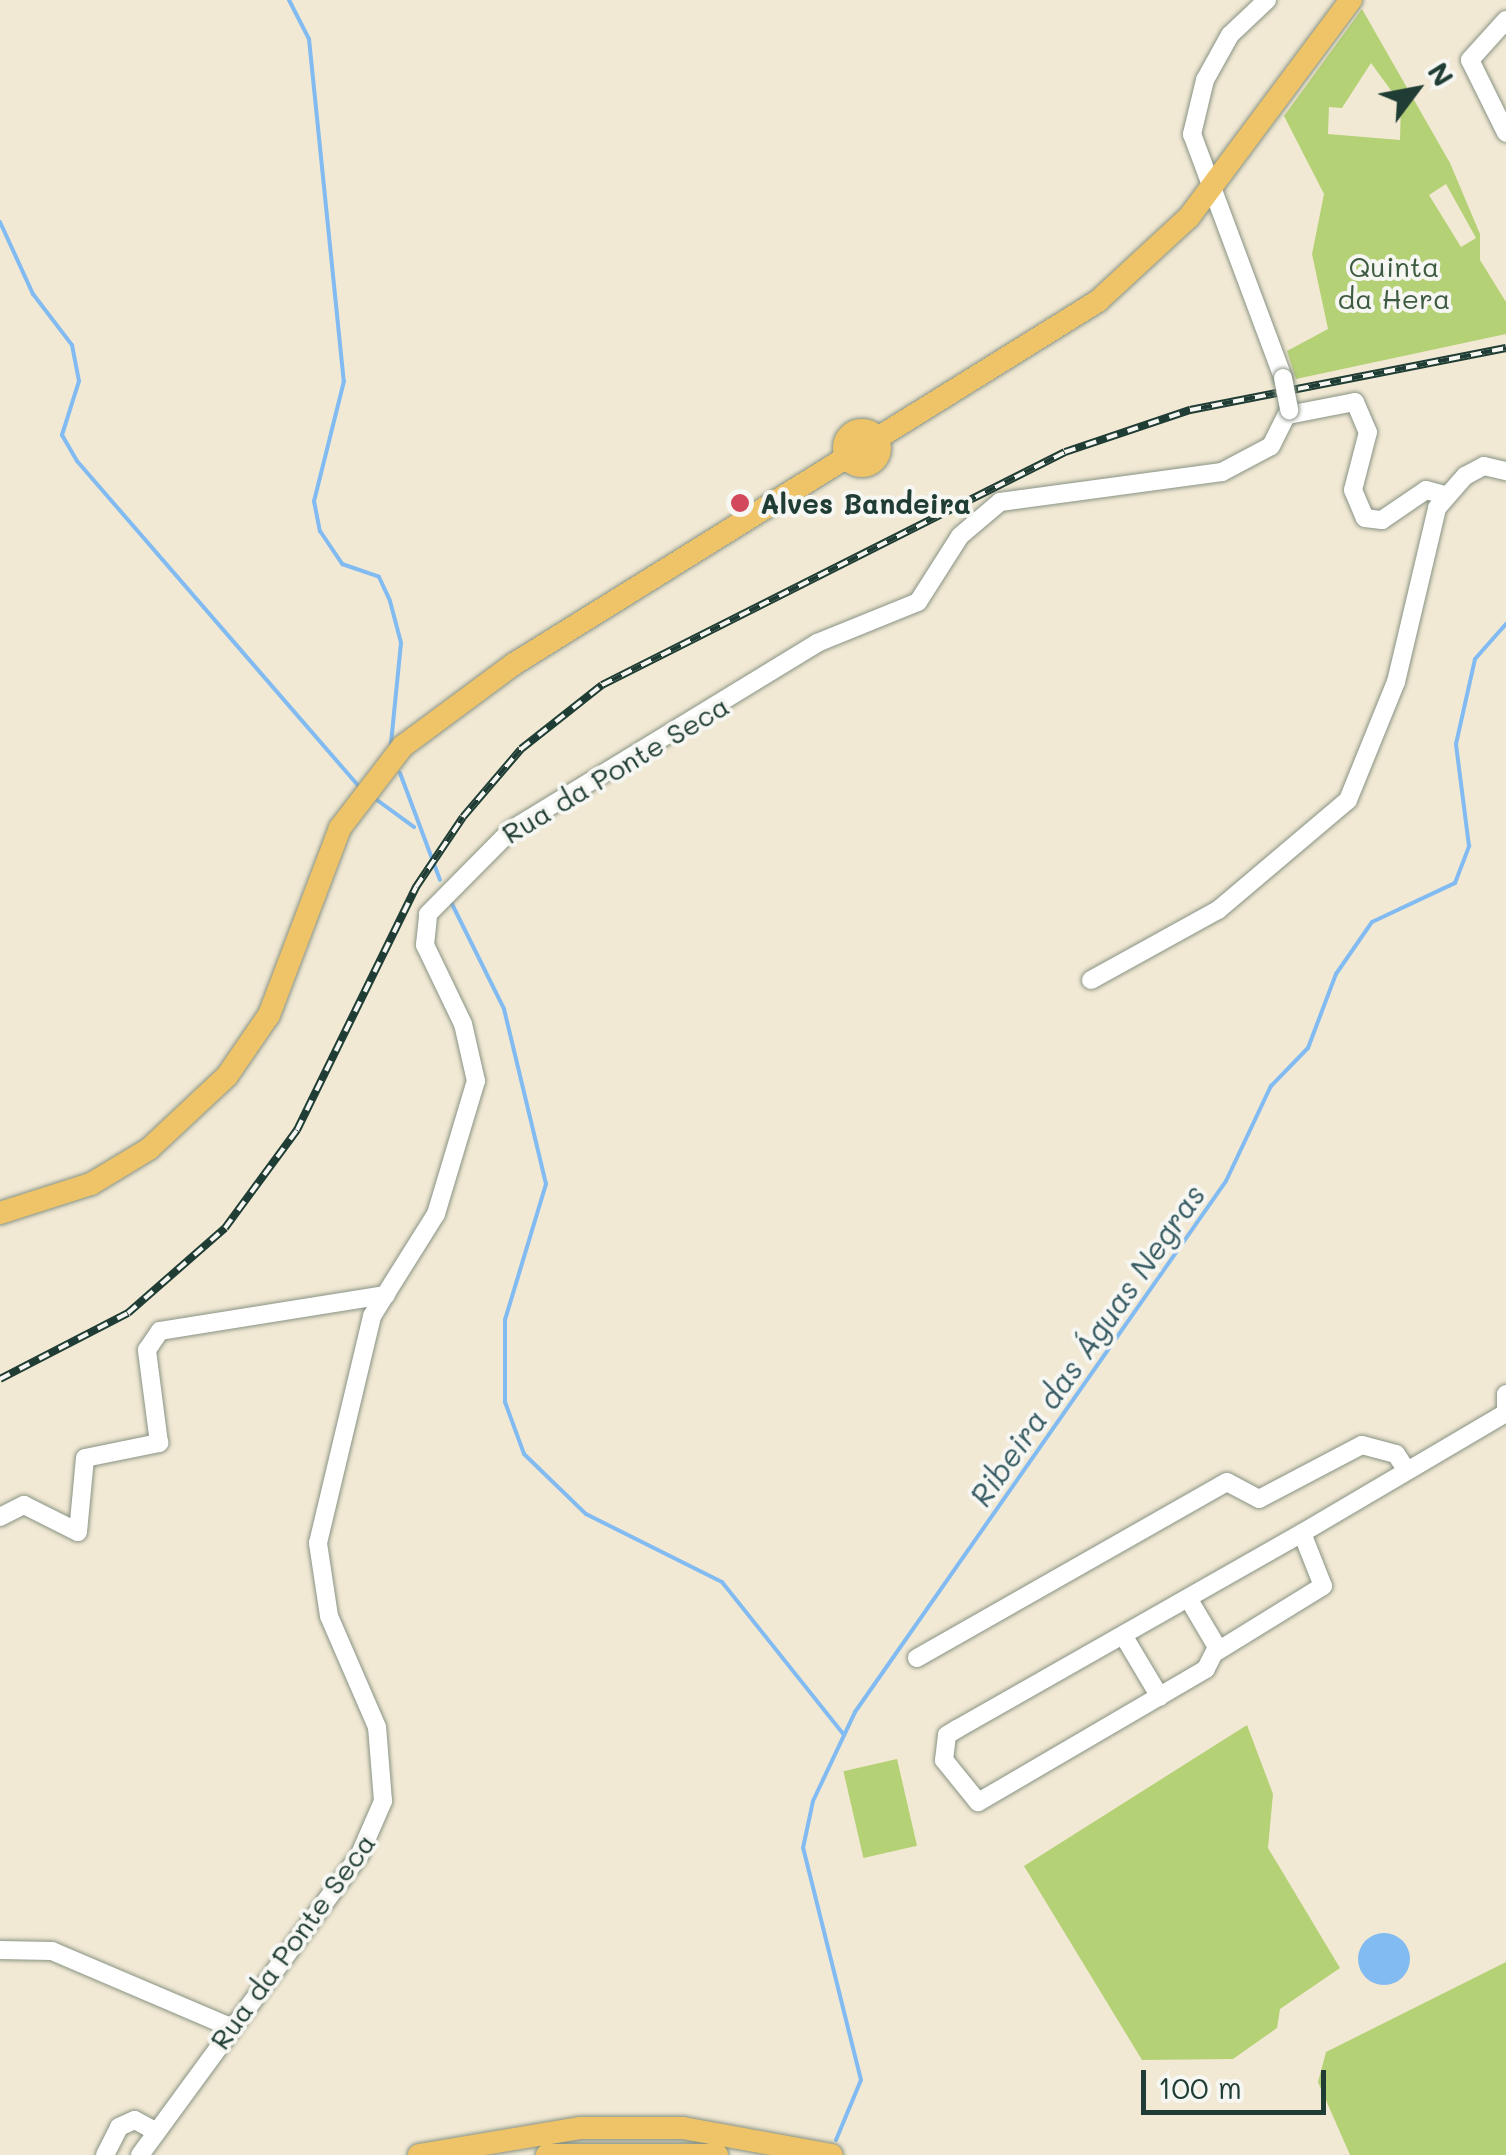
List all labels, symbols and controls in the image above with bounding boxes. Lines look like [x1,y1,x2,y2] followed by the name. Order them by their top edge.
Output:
[1366,40,1466,140] north arrow
[1421,56,1462,93] text: N
[1338,249,1450,315] park label: Quinta da Hera
[760,486,971,520] place label: Alves Bandeira
[729,492,751,514] marker: Alves Bandeira
[495,688,735,850] street label: Rua da Ponte Seca
[962,1177,1212,1513] water label: Ribeira das Águas Negras
[202,1826,382,2056] street label: Rua da Ponte Seca
[1146,2050,1331,2112] scale bar
[1158,2067,1242,2107] text: 100 m

